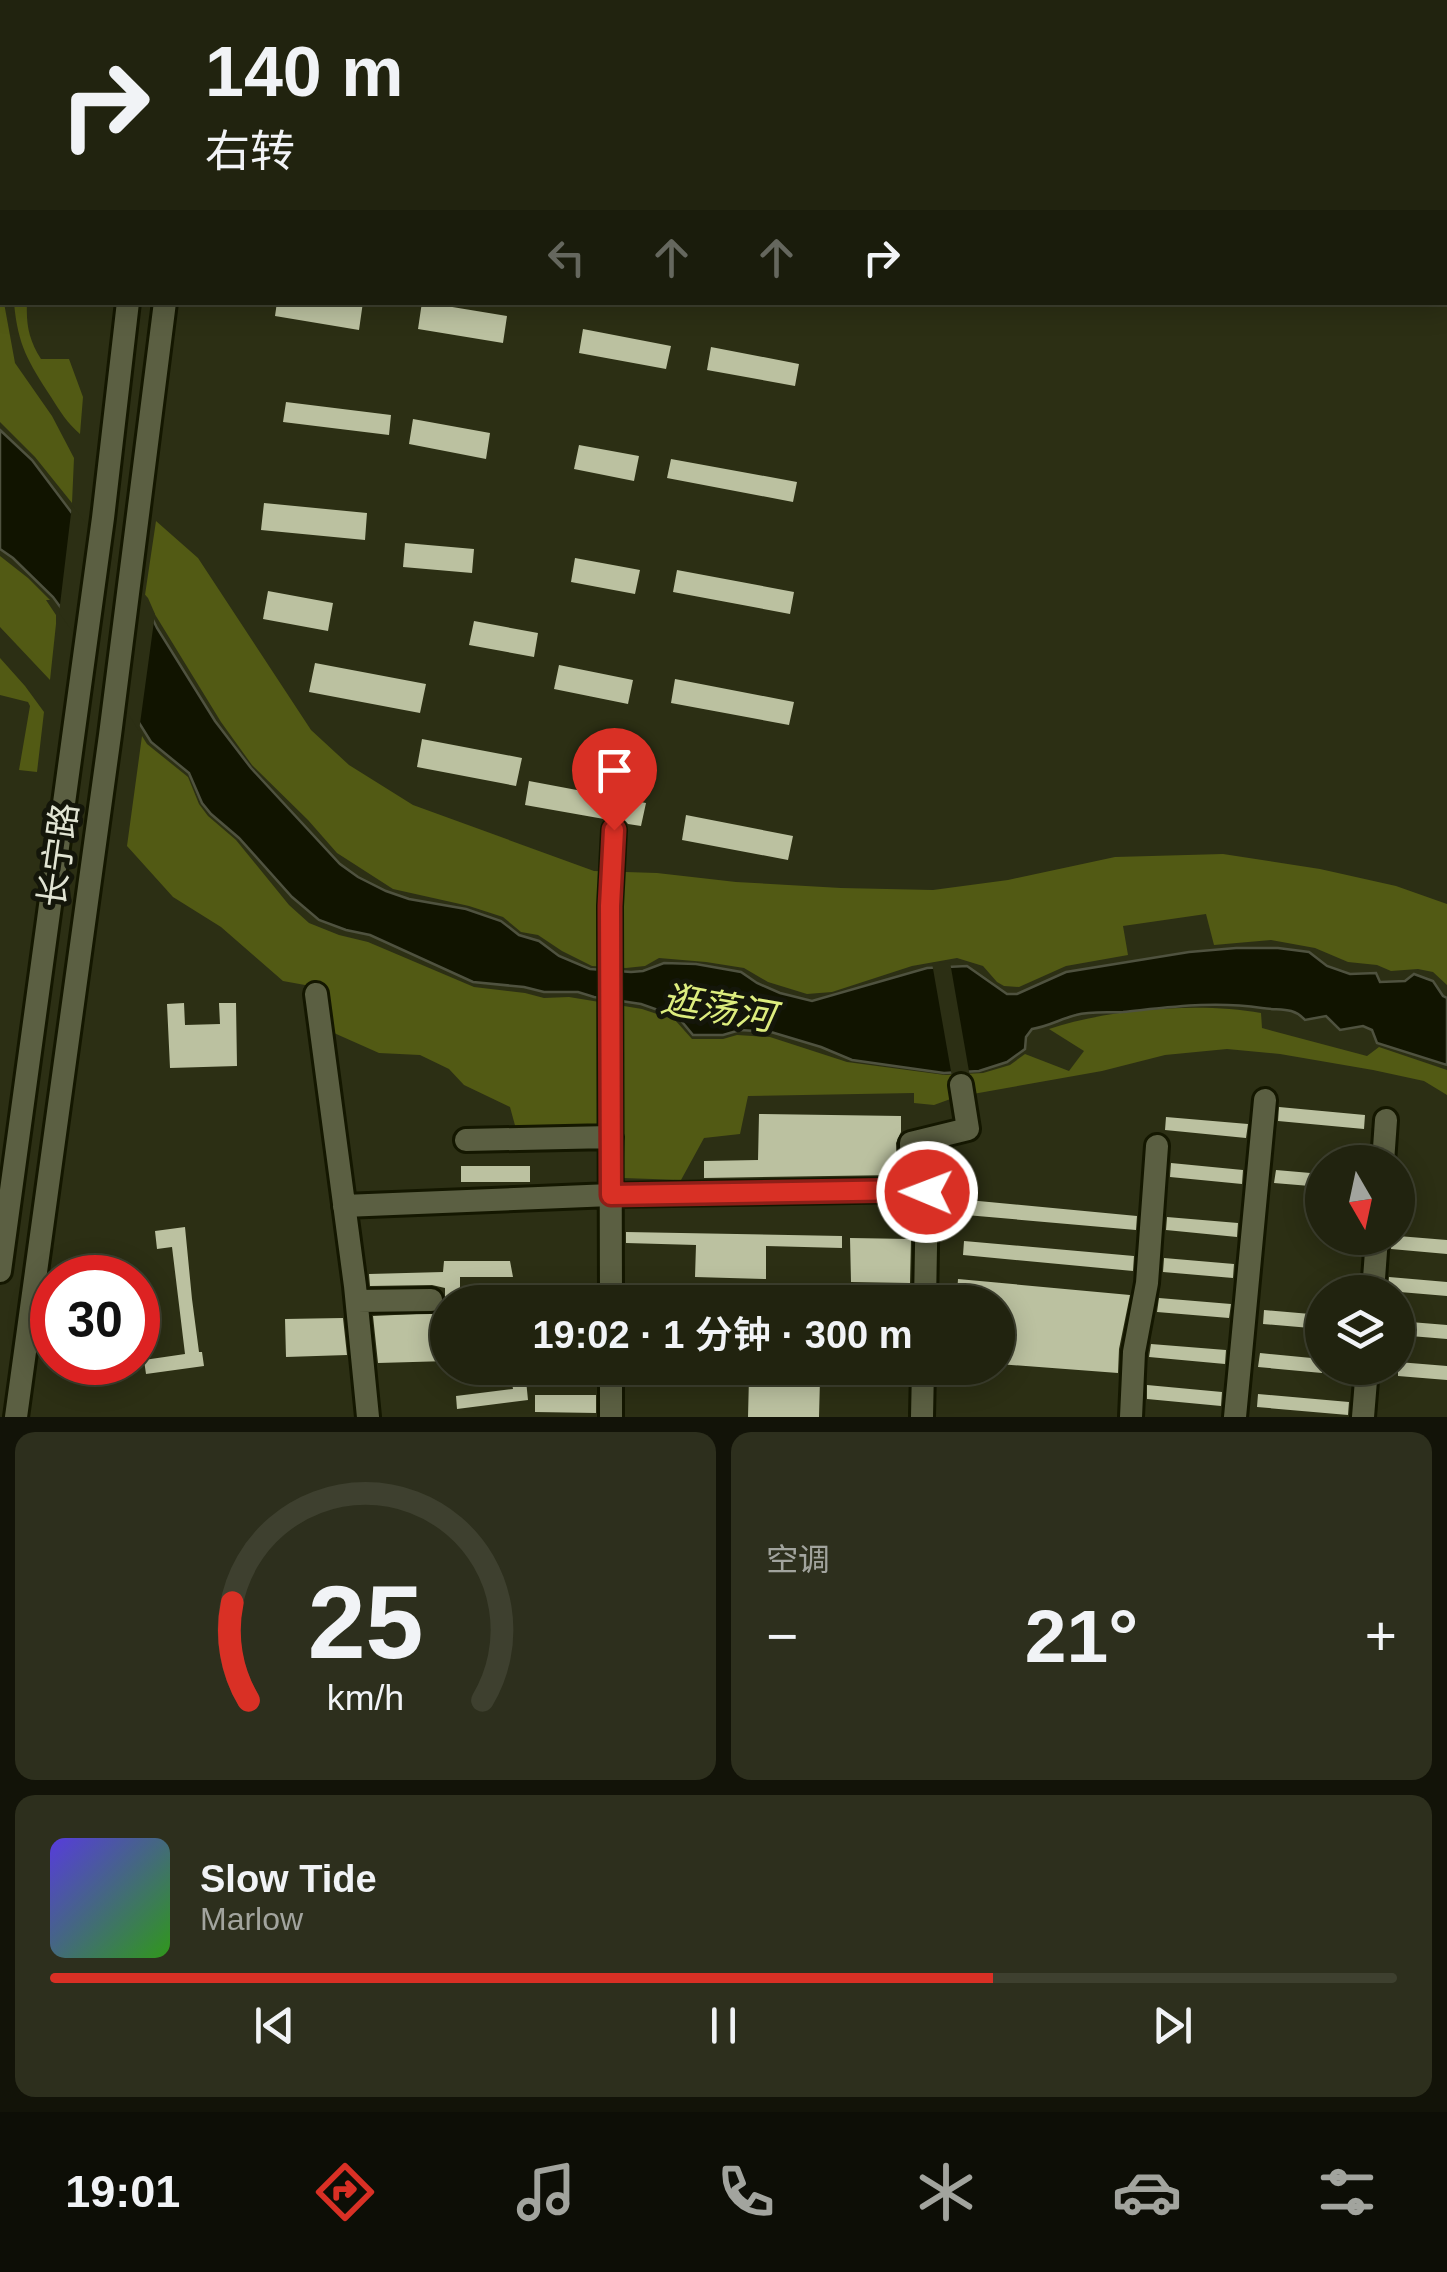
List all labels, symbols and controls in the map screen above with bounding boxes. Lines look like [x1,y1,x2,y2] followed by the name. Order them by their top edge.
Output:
[205,33,403,111] text: 140 m
[40,40,170,170] icon: right
[205,126,295,177] text: 右转
[539,230,594,285] icon: left
[644,230,699,285] icon: ahead
[749,230,804,285] icon: ahead
[854,230,909,285] icon: right
[572,728,657,831] pin
[587,743,642,798] icon: arrive
[31,800,85,910] street label: 长宁路
[658,977,785,1040] water label: 逛荡河
[875,1140,979,1244] position arrow
[1305,1145,1415,1255] north arrow
[1305,1145,1415,1385] map controls
[30,1255,160,1385] speed limit sign: 30
[1305,1275,1415,1385] button: layers
[532,1314,913,1356] text: 19:02 · 1 分钟 · 300 m
[766,1542,830,1578] text: 空调
[308,1564,423,1680] text: 25
[1025,1594,1138,1678] text: 21°
[766,1605,798,1667] text: −
[1365,1605,1397,1667] text: +
[327,1678,404,1718] text: km/h
[200,1858,377,1900] text: Slow Tide
[200,1901,303,1937] text: Marlow
[247,1998,302,2053] icon: previous
[696,1998,751,2053] icon: pause
[1145,1998,1200,2053] icon: next
[310,2157,380,2227] icon: directions
[511,2157,581,2227] icon: music
[711,2157,781,2227] icon: phone
[911,2157,981,2227] icon: climate
[1112,2157,1182,2227] icon: car
[1312,2157,1382,2227] icon: filters
[65,2166,180,2217] text: 19:01

